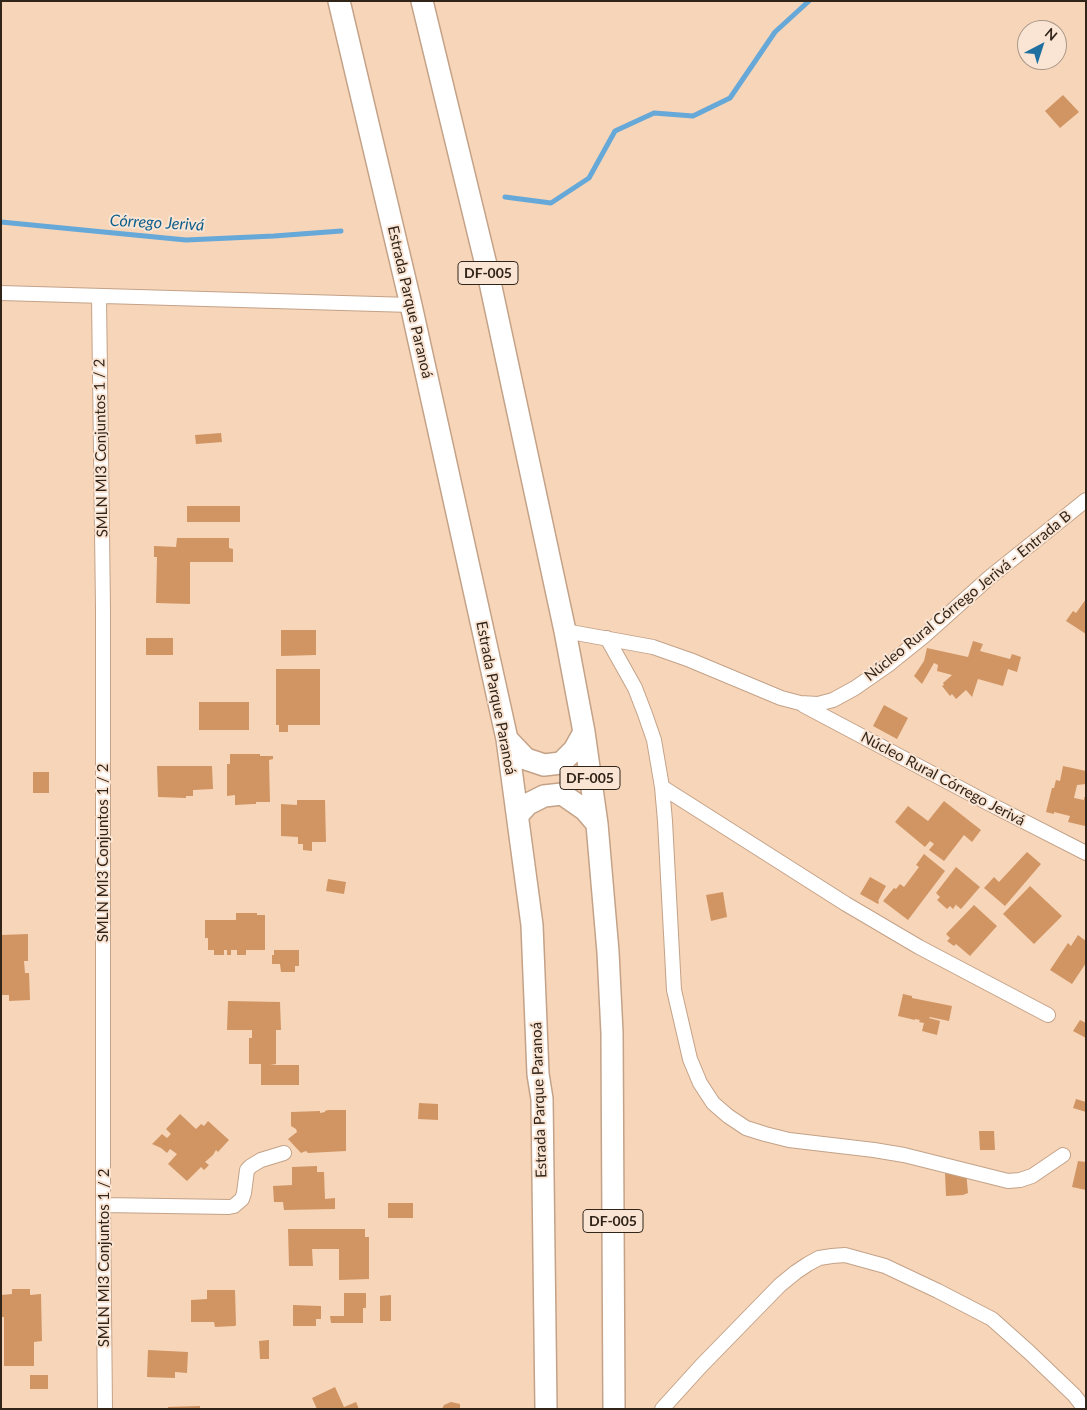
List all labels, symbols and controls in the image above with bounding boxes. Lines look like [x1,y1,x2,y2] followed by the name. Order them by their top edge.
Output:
[1017,20,1067,70] north arrow
[1042,24,1061,44] text: N
[109,211,205,235] water label: Córrego Jerivá
[384,224,436,380] street label: Estrada Parque Paranoá
[458,262,518,284] road number: DF-005
[90,358,112,538] street label: SMLN MI3 Conjuntos 1 / 2
[861,507,1075,685] street label: Núcleo Rural Córrego Jerivá - Entrada B
[472,620,520,776] street label: Estrada Parque Paranoá
[858,728,1028,830] street label: Núcleo Rural Córrego Jerivá
[94,764,112,942] street label: SMLN MI3 Conjuntos 1 / 2
[560,766,620,790] road number: DF-005
[527,1022,551,1178] street label: Estrada Parque Paranoá
[95,1169,113,1347] street label: SMLN MI3 Conjuntos 1 / 2
[583,1210,643,1232] road number: DF-005

